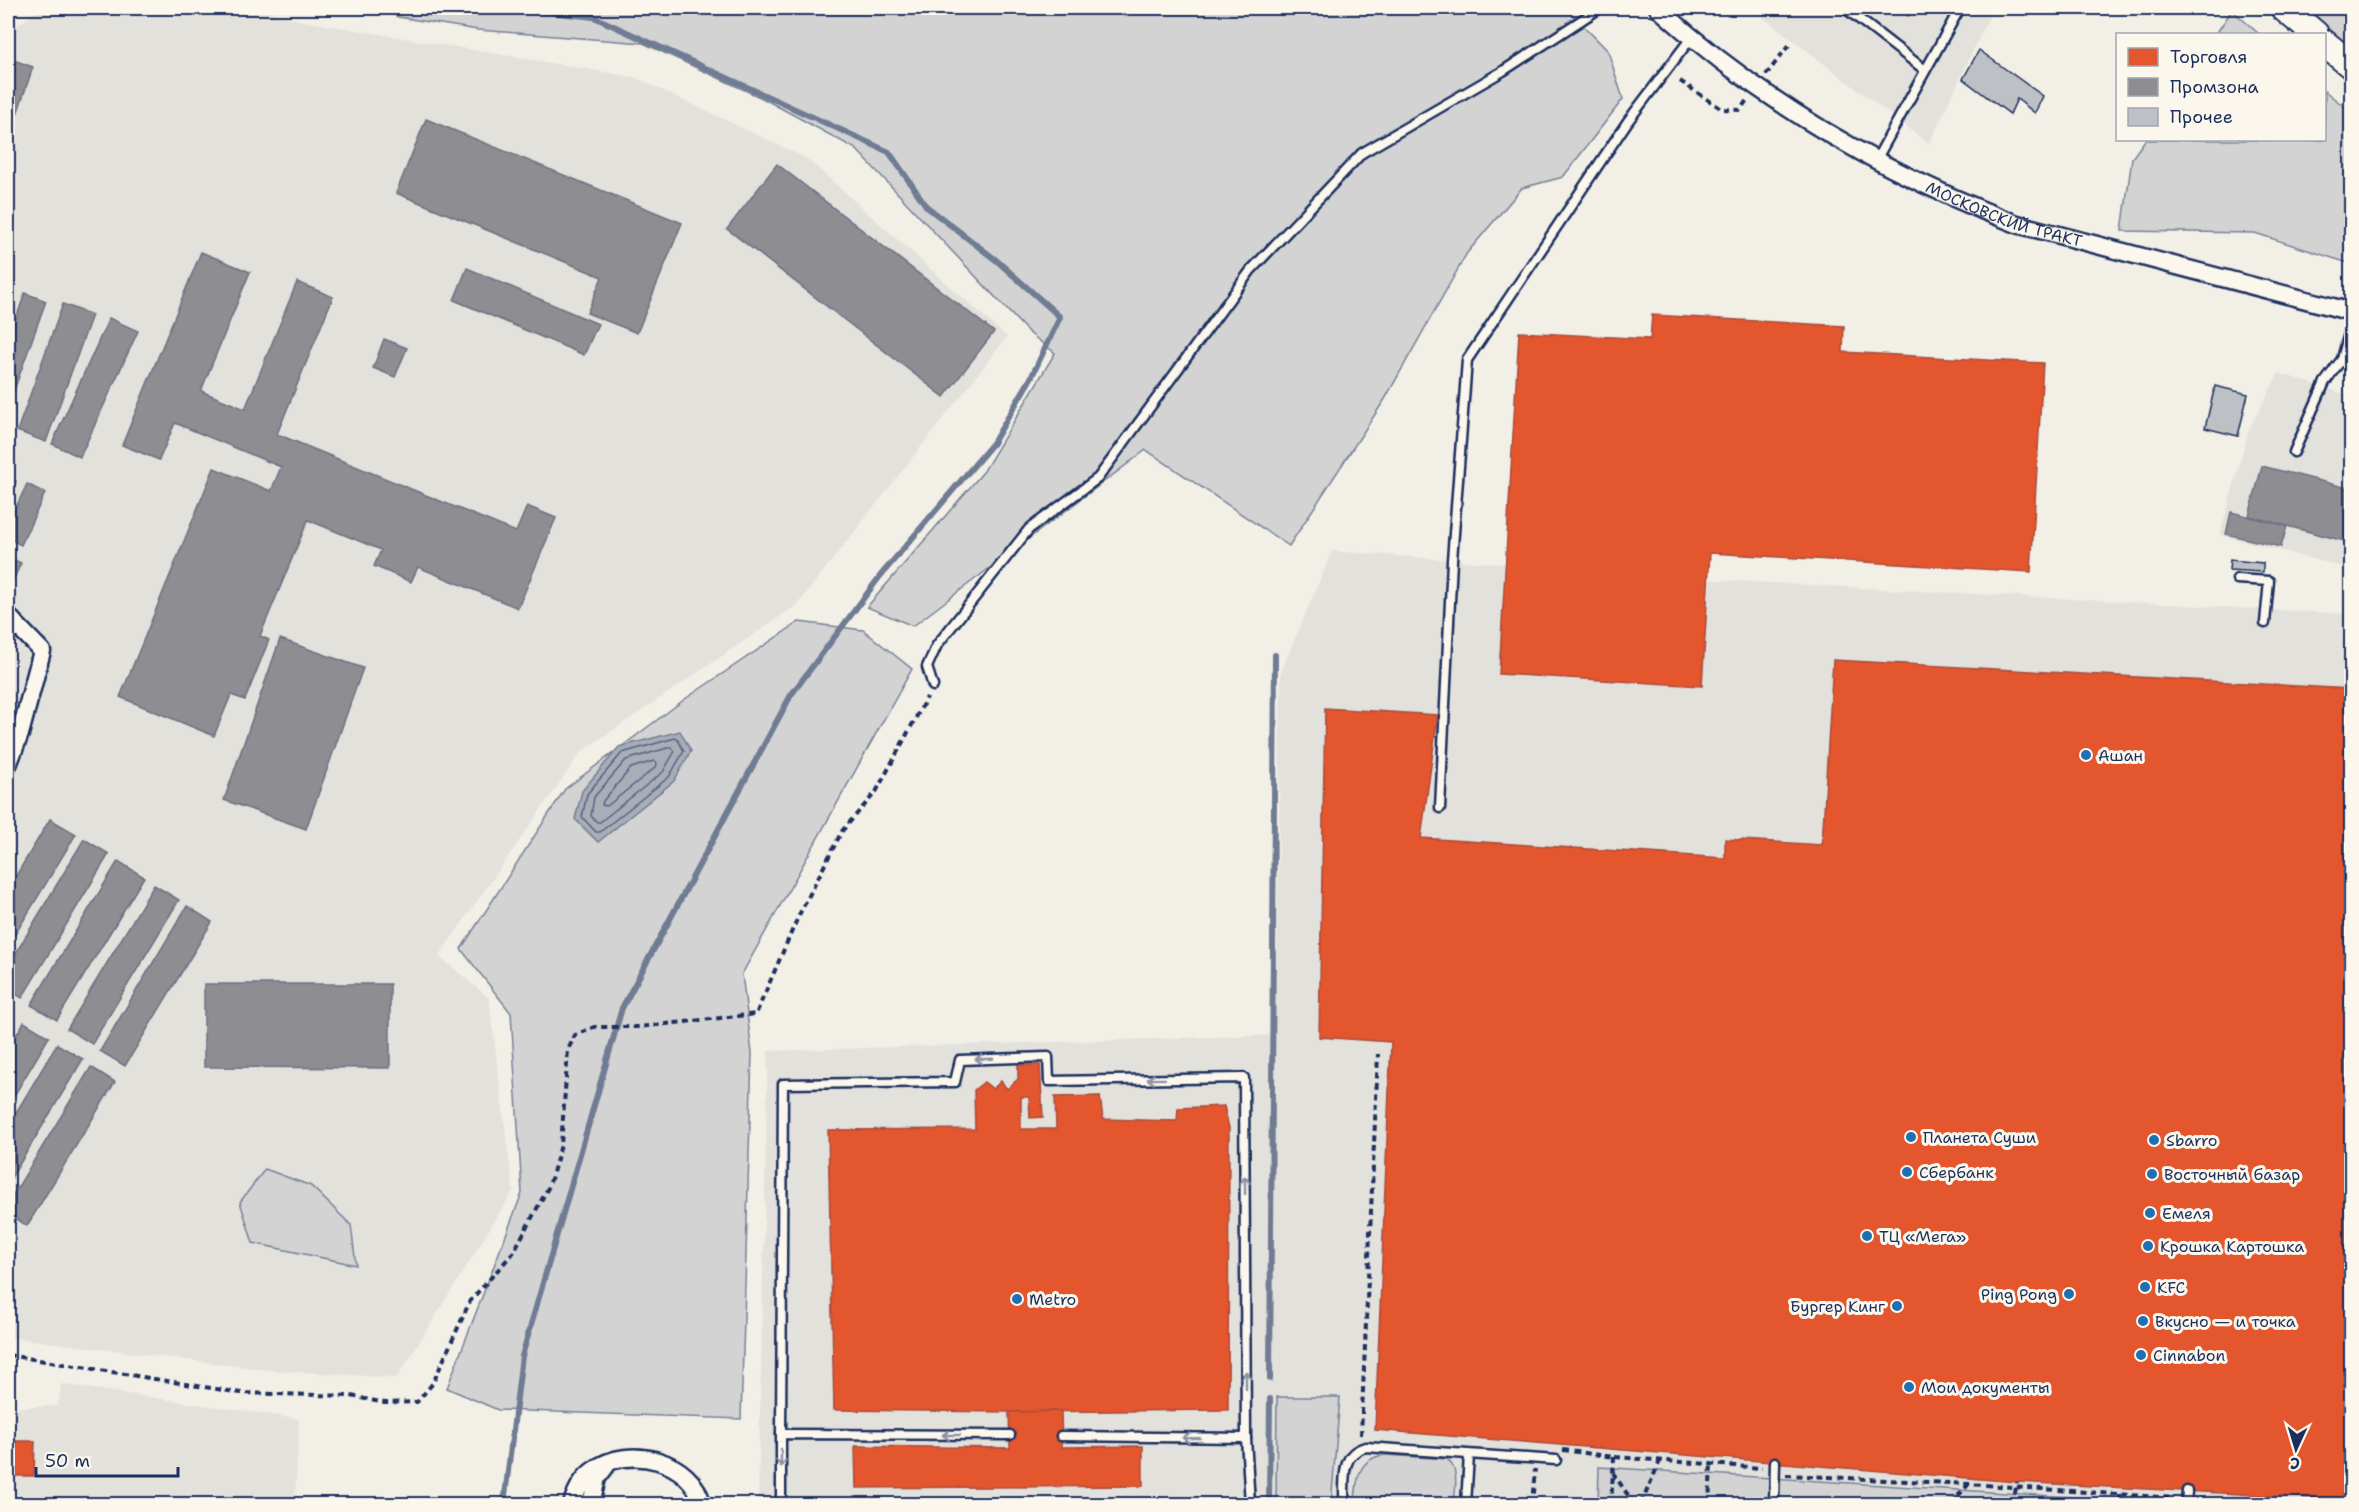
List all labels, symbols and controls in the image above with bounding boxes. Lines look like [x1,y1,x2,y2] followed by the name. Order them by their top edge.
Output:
[2116,33,2326,141] legend
[2170,45,2248,69] text: Торговля
[2170,75,2259,99] text: Промзона
[2170,105,2233,129] text: Прочее
[1923,176,2085,251] street label: МОСКОВСКИЙ ТРАКТ
[2098,745,2143,766] place label: Ашан
[2079,748,2093,762] marker: Ашан
[974,1054,994,1065] one-way arrow
[1146,1073,1166,1085] one-way arrow
[1923,1127,2036,1148] place label: Планета Суши
[1904,1130,1918,1144] marker: Планета Суши
[2166,1130,2217,1151] place label: Sbarro
[2147,1133,2161,1147] marker: Sbarro
[1919,1162,1994,1183] place label: Сбербанк
[2164,1164,2300,1185] place label: Восточный базар
[1900,1165,1914,1179] marker: Сбербанк
[2145,1167,2159,1181] marker: Восточный базар
[1239,1175,1251,1195] one-way arrow
[2162,1203,2211,1224] place label: Емеля
[2143,1206,2157,1220] marker: Емеля
[1879,1226,1966,1247] place label: ТЦ «Мега»
[1860,1229,1874,1243] marker: ТЦ «Мега»
[2160,1236,2304,1257] place label: Крошка Картошка
[2141,1239,2155,1253] marker: Крошка Картошка
[2157,1277,2186,1298] place label: KFC
[2138,1280,2152,1294] marker: KFC
[1981,1284,2057,1305] place label: Ping Pong
[2062,1287,2076,1301] marker: Ping Pong
[1029,1289,1076,1310] place label: Metro
[1010,1292,1024,1306] marker: Metro
[1790,1296,1886,1317] place label: Бургер Кинг
[1890,1299,1904,1313] marker: Бургер Кинг
[2155,1311,2296,1332] place label: Вкусно — и точка
[2136,1314,2150,1328] marker: Вкусно — и точка
[2153,1345,2226,1366] place label: Cinnabon
[2134,1348,2148,1362] marker: Cinnabon
[1240,1370,1252,1390] one-way arrow
[1921,1377,2050,1398] place label: Мои документы
[1902,1380,1916,1394] marker: Мои документы
[2266,1419,2326,1479] north arrow
[942,1429,962,1441] one-way arrow
[1181,1432,1201,1444] one-way arrow
[36,1440,178,1478] scale bar
[775,1448,787,1468] one-way arrow
[45,1449,90,1473] text: 50 m
[2289,1453,2301,1474] text: С

